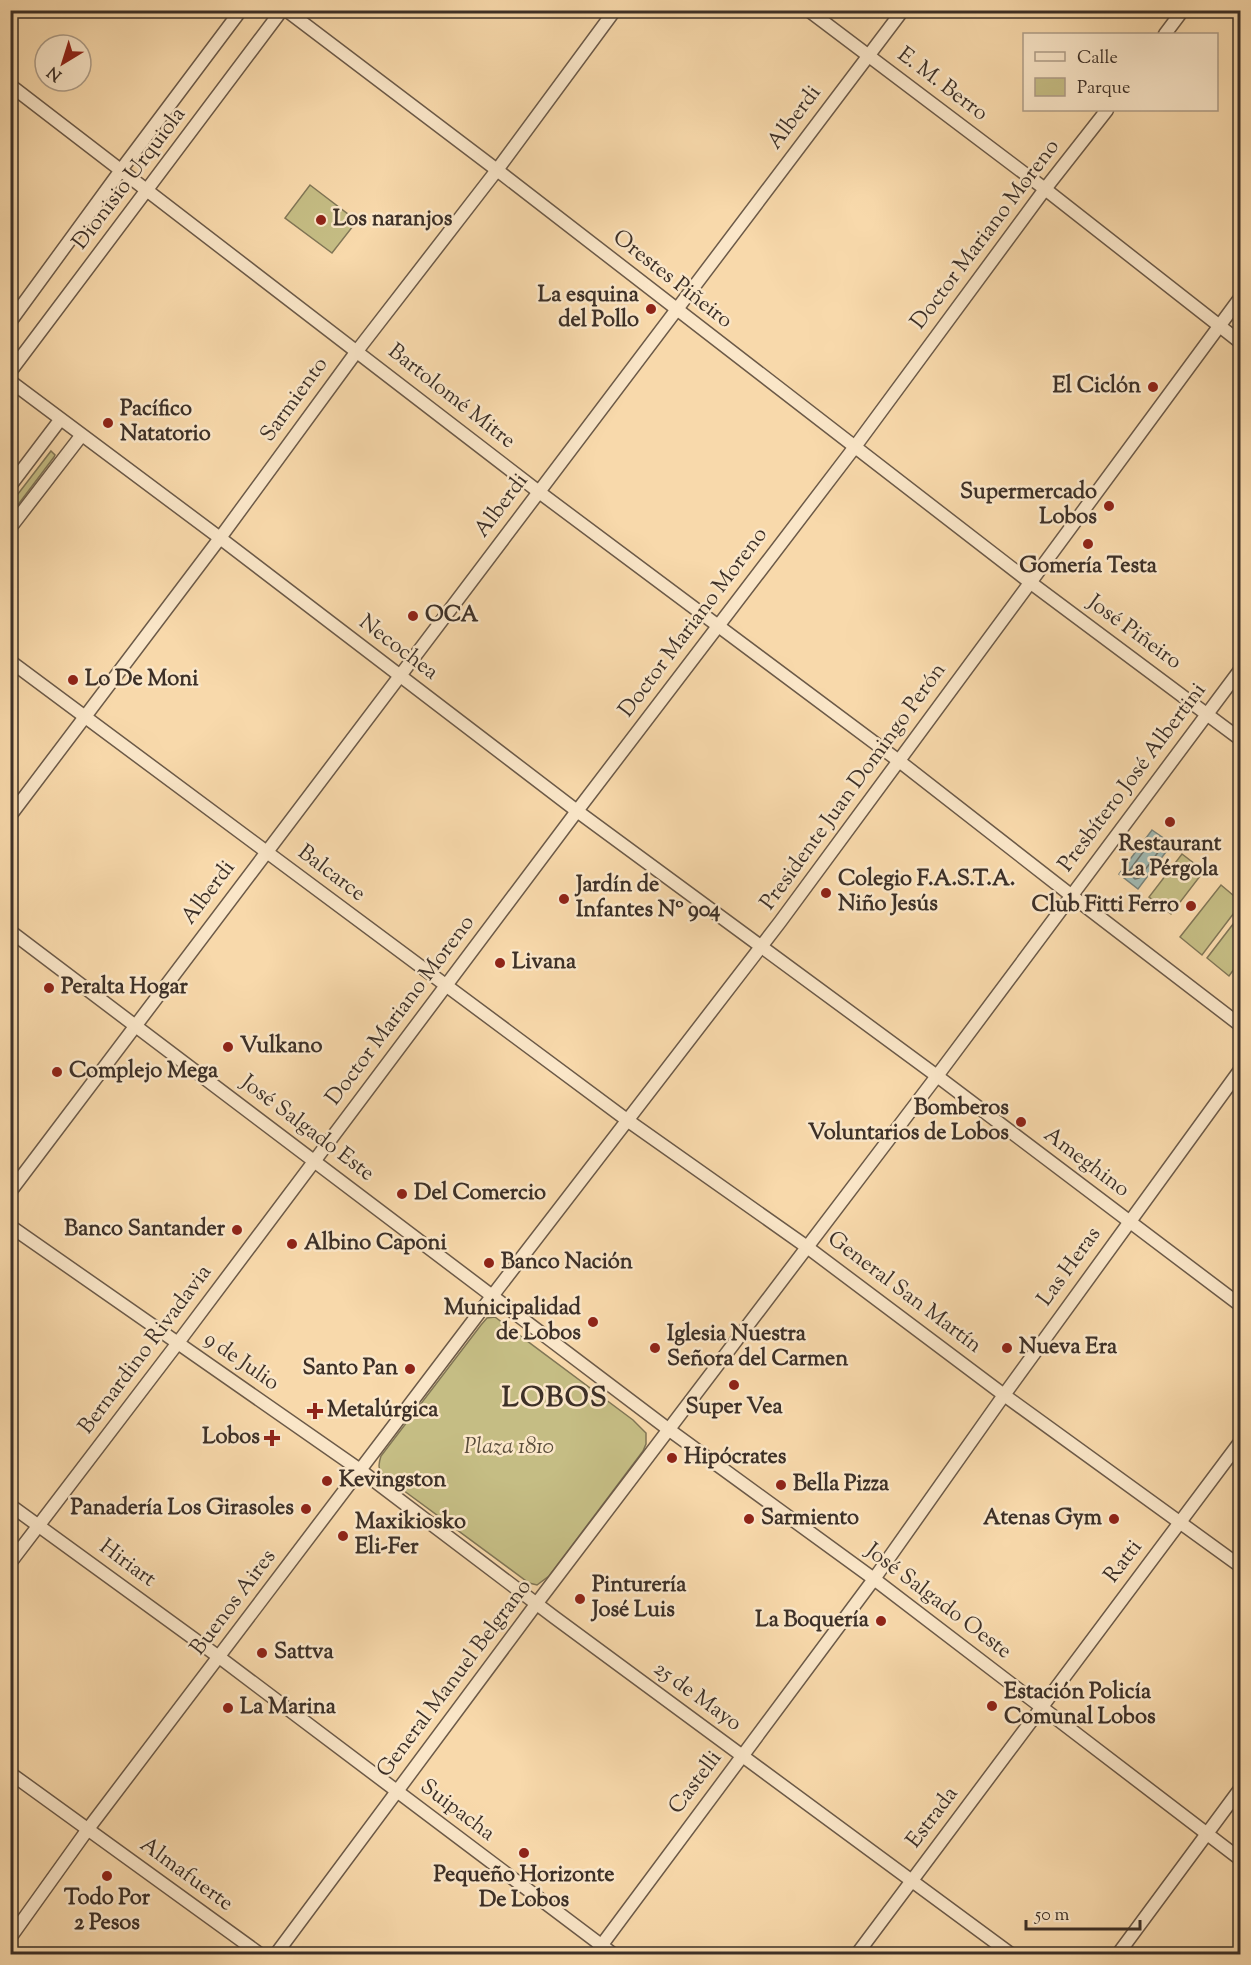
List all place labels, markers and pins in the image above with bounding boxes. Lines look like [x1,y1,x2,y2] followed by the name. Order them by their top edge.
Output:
[333,204,453,236] place label: Los naranjos
[314,213,328,227] marker: Los naranjos
[538,280,640,337] place label: La esquina del Pollo
[644,302,658,316] marker: La esquina del Pollo
[1053,371,1141,403] place label: El Ciclón
[1146,380,1160,394] marker: El Ciclón
[120,394,211,451] place label: Pacífico Natatorio
[101,416,115,430] marker: Pacífico Natatorio
[960,477,1097,534] place label: Supermercado Lobos
[1102,499,1116,513] marker: Supermercado Lobos
[1081,537,1095,551] marker: Gomería Testa
[1019,551,1158,583] place label: Gomería Testa
[425,600,479,632] place label: OCA
[406,609,420,623] marker: OCA
[85,664,199,696] place label: Lo De Moni
[66,673,80,687] marker: Lo De Moni
[1163,815,1177,829] marker: Restaurant La Pérgola
[1119,829,1222,886] place label: Restaurant La Pérgola
[838,864,1015,921] place label: Colegio F.A.S.T.A. Niño Jesús
[574,870,720,927] place label: Jardín de Infantes Nº 904
[819,886,833,900] marker: Colegio F.A.S.T.A. Niño Jesús
[1032,890,1179,922] place label: Club Fitti Ferro
[557,892,571,906] marker: Jardín de Infantes Nº 904
[1184,899,1198,913] marker: Club Fitti Ferro
[512,947,577,979] place label: Livana
[493,956,507,970] marker: Livana
[61,972,188,1004] place label: Peralta Hogar
[42,981,56,995] marker: Peralta Hogar
[240,1031,322,1063] place label: Vulkano
[221,1040,235,1054] marker: Vulkano
[69,1056,219,1088] place label: Complejo Mega
[50,1065,64,1079] marker: Complejo Mega
[808,1093,1009,1150] place label: Bomberos Voluntarios de Lobos
[1014,1115,1028,1129] marker: Bomberos Voluntarios de Lobos
[414,1178,546,1210] place label: Del Comercio
[395,1187,409,1201] marker: Del Comercio
[64,1214,226,1246] place label: Banco Santander
[230,1223,244,1237] marker: Banco Santander
[304,1228,448,1260] place label: Albino Caponi
[285,1237,299,1251] marker: Albino Caponi
[501,1247,633,1279] place label: Banco Nación
[482,1256,496,1270] marker: Banco Nación
[444,1293,582,1350] place label: Municipalidad de Lobos
[586,1315,600,1329] marker: Municipalidad de Lobos
[667,1319,848,1376] place label: Iglesia Nuestra Señora del Carmen
[1019,1332,1118,1364] place label: Nueva Era
[648,1341,662,1355] marker: Iglesia Nuestra Señora del Carmen
[1000,1341,1014,1355] marker: Nueva Era
[302,1353,398,1385] place label: Santo Pan
[403,1362,417,1376] marker: Santo Pan
[727,1378,741,1392] marker: Super Vea
[685,1392,783,1424] place label: Super Vea
[327,1395,439,1427] place label: Metalúrgica
[308,1404,322,1418] marker: Metalúrgica
[202,1422,260,1454] place label: Lobos
[265,1431,279,1445] marker: Lobos
[684,1442,787,1474] place label: Hipócrates
[665,1451,679,1465] marker: Hipócrates
[339,1465,446,1497] place label: Kevingston
[793,1469,890,1501] place label: Bella Pizza
[320,1474,334,1488] marker: Kevingston
[774,1478,788,1492] marker: Bella Pizza
[71,1493,294,1525] place label: Panadería Los Girasoles
[299,1502,313,1516] marker: Panadería Los Girasoles
[761,1503,859,1535] place label: Sarmiento
[983,1503,1103,1535] place label: Atenas Gym
[355,1507,466,1564] place label: Maxikiosko Eli-Fer
[742,1512,756,1526] marker: Sarmiento
[1107,1512,1121,1526] marker: Atenas Gym
[336,1529,350,1543] marker: Maxikiosko Eli-Fer
[590,1570,687,1627] place label: Pinturería José Luis
[573,1592,587,1606] marker: Pinturería José Luis
[755,1605,870,1637] place label: La Boquería
[874,1614,888,1628] marker: La Boquería
[274,1637,335,1669] place label: Sattva
[255,1646,269,1660] marker: Sattva
[1004,1677,1156,1734] place label: Estación Policía Comunal Lobos
[240,1692,337,1724] place label: La Marina
[985,1699,999,1713] marker: Estación Policía Comunal Lobos
[221,1701,235,1715] marker: La Marina
[517,1846,531,1860] marker: Pequeño Horizonte De Lobos
[433,1860,615,1917] place label: Pequeño Horizonte De Lobos
[100,1869,114,1883] marker: Todo Por 2 Pesos
[64,1883,151,1940] place label: Todo Por 2 Pesos

